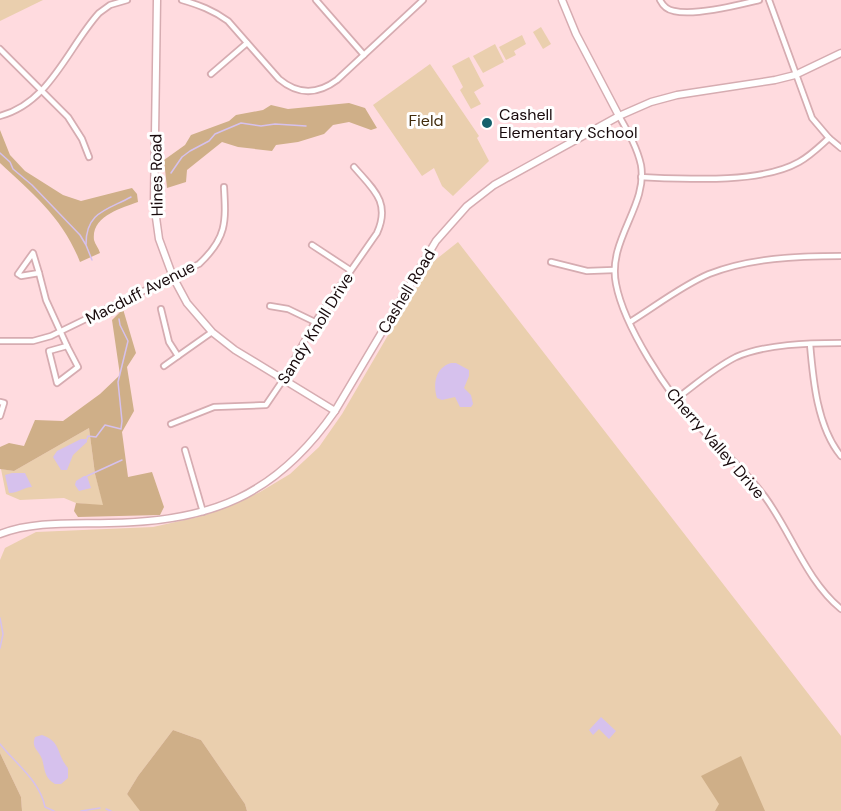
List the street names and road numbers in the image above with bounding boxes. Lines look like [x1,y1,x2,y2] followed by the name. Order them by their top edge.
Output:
[145,134,168,216] street label: Hines Road
[373,245,440,337] street label: Cashell Road
[82,256,198,329] street label: Macduff Avenue
[273,269,358,388] street label: Sandy Knoll Drive
[662,384,770,503] street label: Cherry Valley Drive

